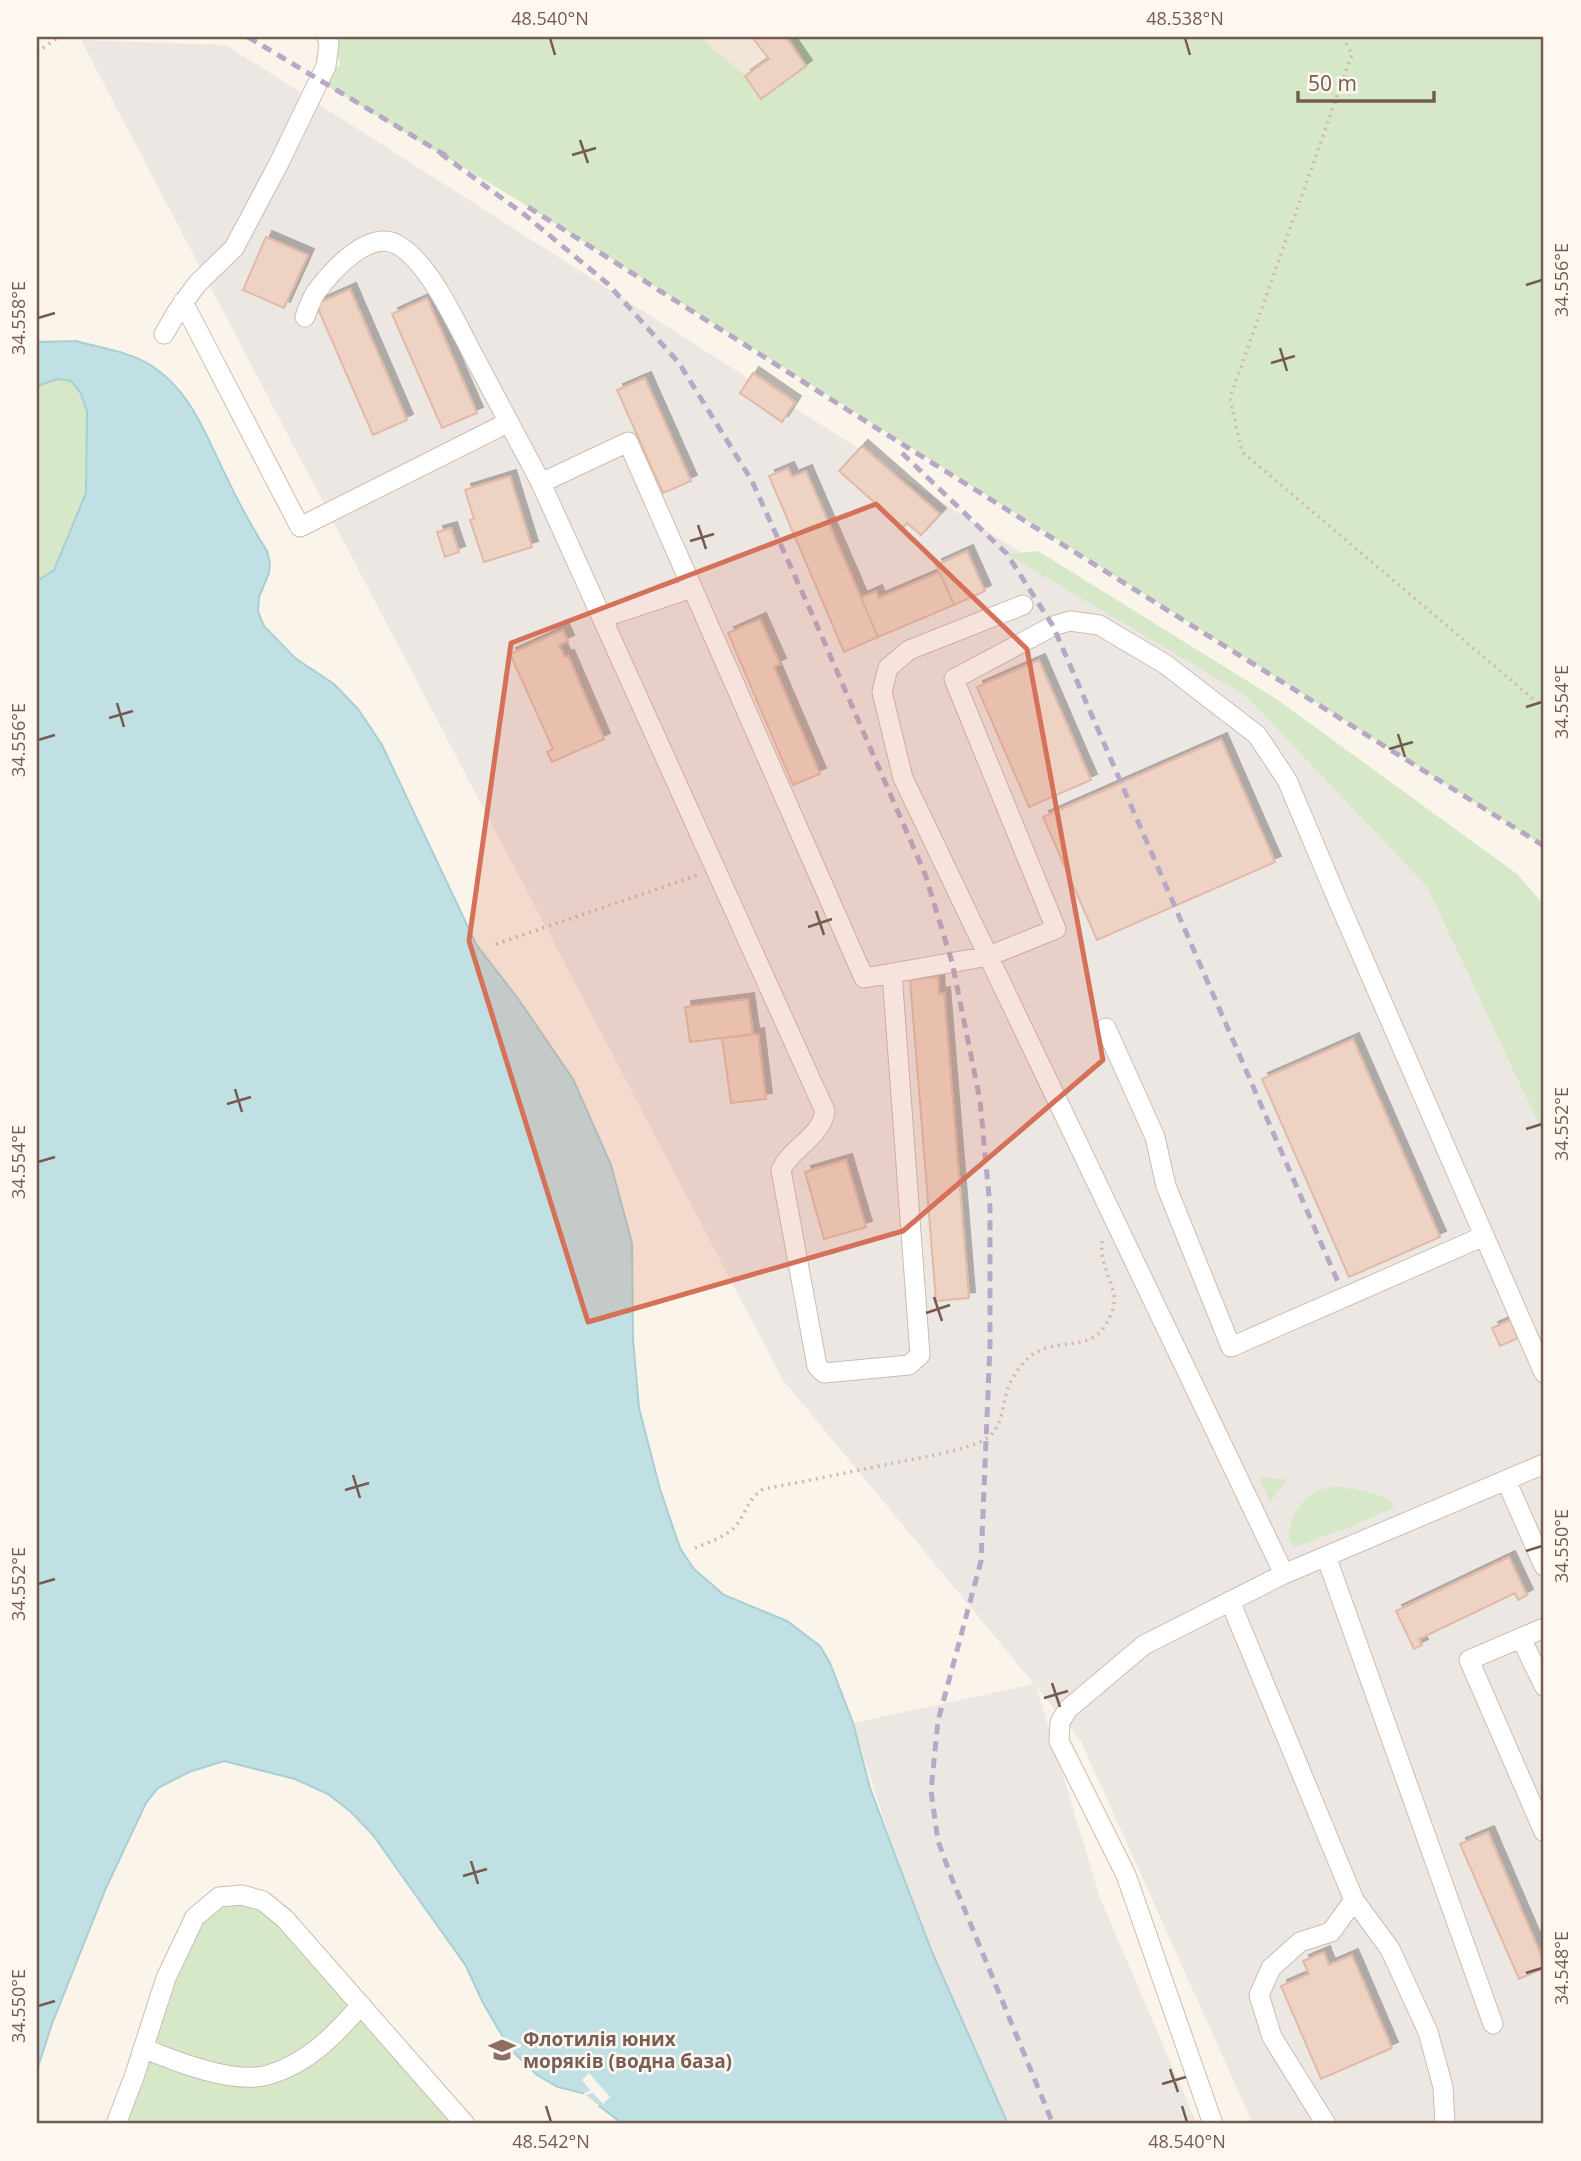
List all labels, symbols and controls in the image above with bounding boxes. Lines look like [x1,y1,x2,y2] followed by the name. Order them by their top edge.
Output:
[511,6,589,30] text: 48.540°N
[1146,6,1224,30] text: 48.538°N
[1298,60,1434,104] scale bar
[1308,69,1357,97] text: 50 m
[1549,243,1573,317] text: 34.556°E
[6,281,30,355] text: 34.558°E
[1549,665,1573,739] text: 34.554°E
[6,703,30,777] text: 34.556°E
[1549,1087,1573,1161] text: 34.552°E
[6,1125,30,1199] text: 34.554°E
[1549,1509,1573,1583] text: 34.550°E
[6,1547,30,1621] text: 34.552°E
[1549,1931,1573,2005] text: 34.548°E
[6,1969,30,2043] text: 34.550°E
[523,2026,732,2074] place label: Флотилія юних моряків (водна база)
[487,2035,517,2065] school or university icon: Флотилія юних моряків (водна база)
[512,2129,590,2153] text: 48.542°N
[1148,2129,1226,2153] text: 48.540°N

